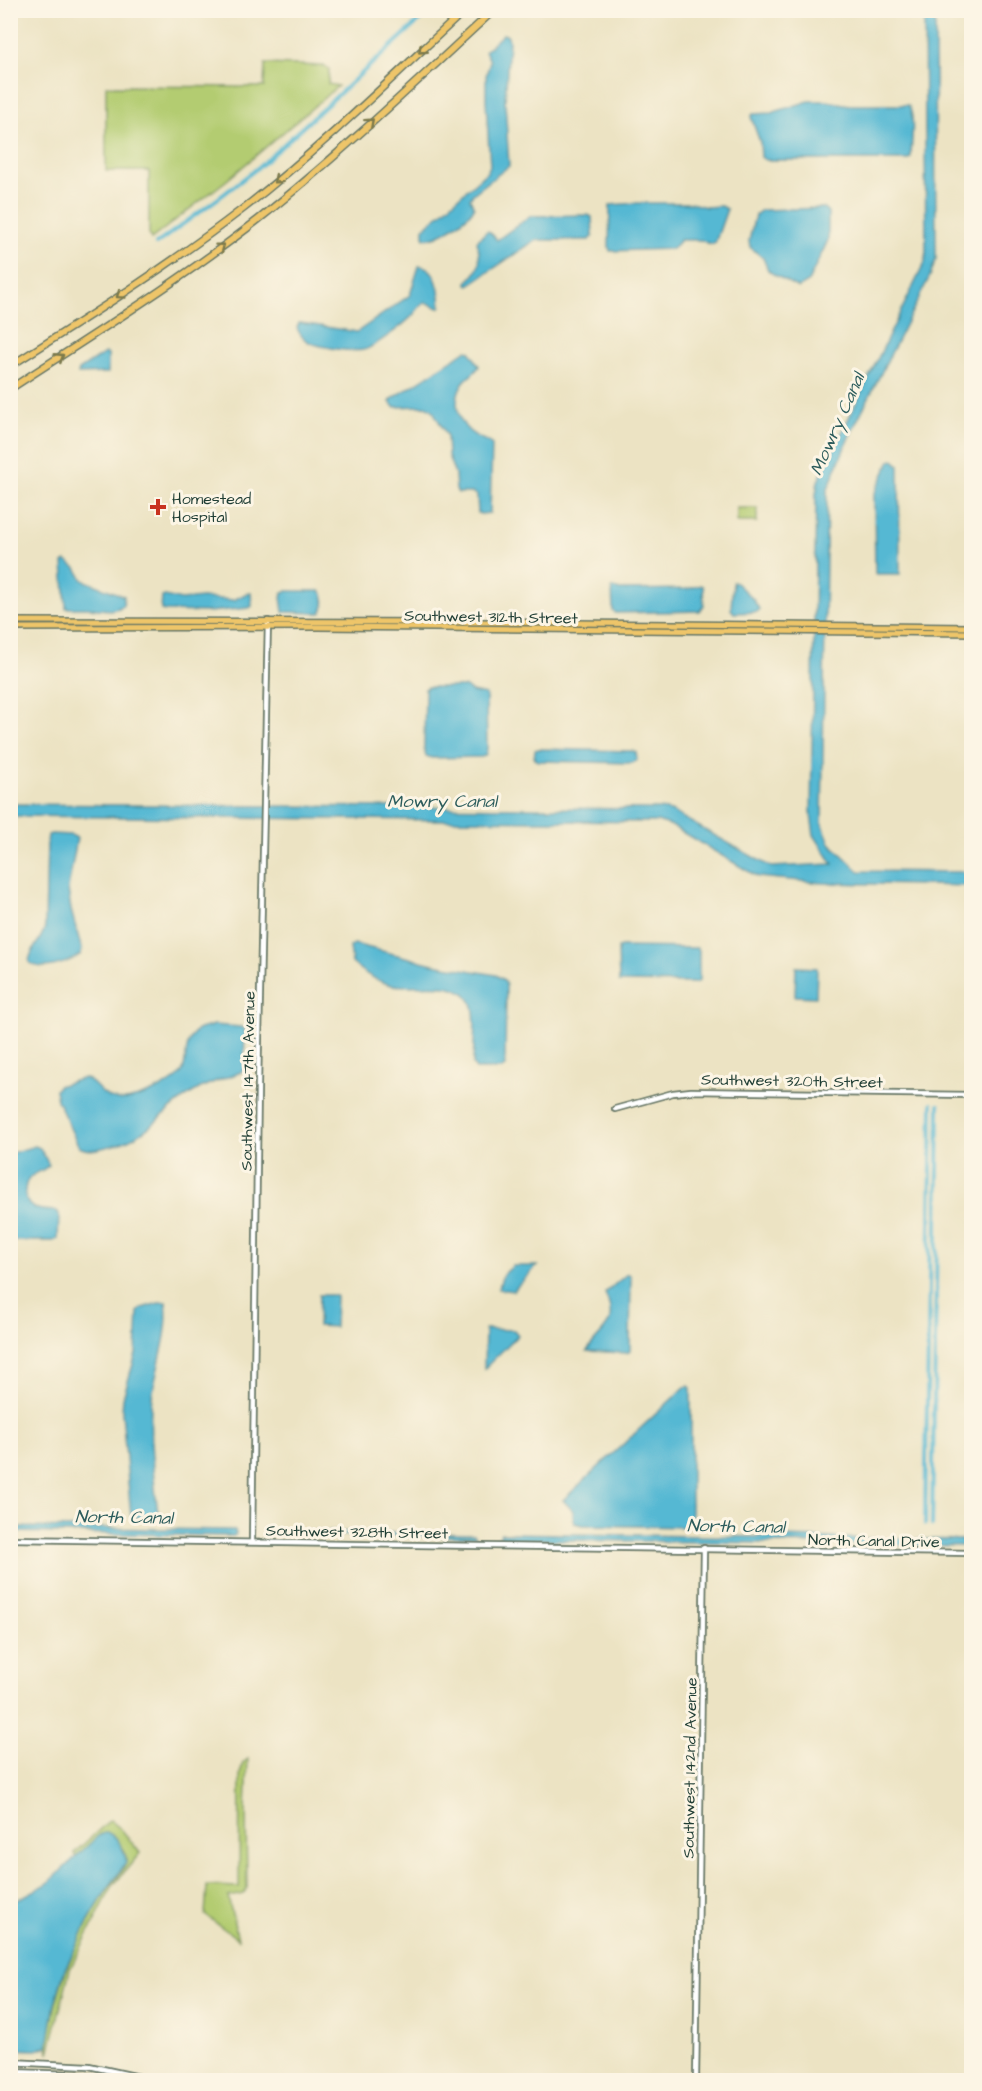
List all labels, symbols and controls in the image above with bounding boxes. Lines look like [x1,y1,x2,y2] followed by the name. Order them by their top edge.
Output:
[419,43,429,54] one-way arrow
[363,118,374,129] one-way arrow
[273,173,284,184] one-way arrow
[214,244,225,255] one-way arrow
[115,288,126,299] one-way arrow
[53,353,64,364] one-way arrow
[804,367,873,480] water label: Mowry Canal
[172,488,251,528] place label: Homestead Hospital
[149,498,167,516] marker: Homestead Hospital
[404,604,579,630] street label: Southwest 312th Street
[387,789,499,815] water label: Mowry Canal
[235,991,261,1171] street label: Southwest 147th Avenue
[701,1068,884,1094] street label: Southwest 320th Street
[75,1504,175,1531] water label: North Canal
[687,1513,787,1540] water label: North Canal
[266,1519,449,1545] street label: Southwest 328th Street
[808,1529,940,1553] street label: North Canal Drive
[677,1677,703,1859] street label: Southwest 142nd Avenue

